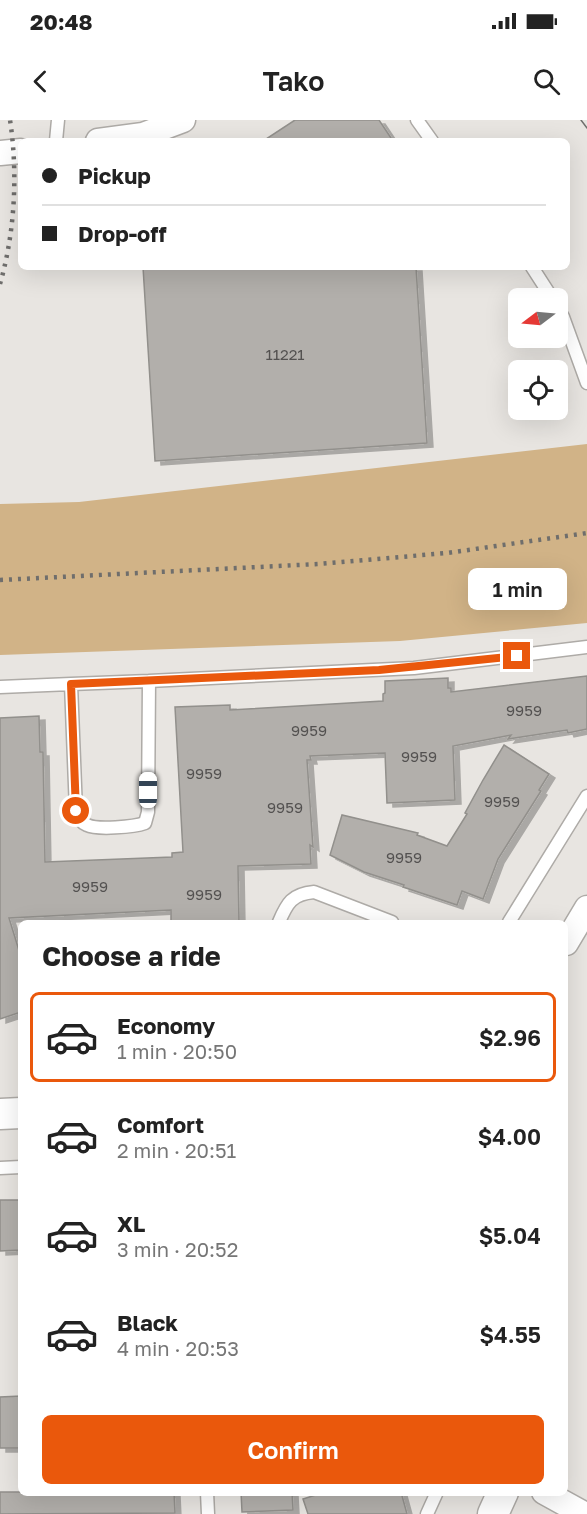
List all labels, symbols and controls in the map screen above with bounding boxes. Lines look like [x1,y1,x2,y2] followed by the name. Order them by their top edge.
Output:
[30,8,93,35] text: 20:48
[24,65,57,98] icon: back
[263,65,324,97] text: Tako
[530,65,563,98] icon: search
[78,162,151,189] text: Pickup
[78,220,167,247] text: Drop-off
[508,288,568,348] north arrow
[508,288,568,420] map controls
[265,345,305,363] house number: 11221
[508,360,568,420] button: locate
[468,569,566,611] callout: 1 min
[492,577,543,601] text: 1 min
[503,642,530,669] route end
[506,701,542,719] house number: 9959
[291,721,327,739] house number: 9959
[401,747,437,765] house number: 9959
[186,764,222,782] house number: 9959
[139,772,157,808] car
[484,792,520,810] house number: 9959
[62,797,89,824] route start
[267,798,303,816] house number: 9959
[386,848,422,866] house number: 9959
[72,877,108,895] house number: 9959
[186,885,222,903] house number: 9959
[42,940,221,972] text: Choose a ride
[45,1010,99,1064] icon: car
[117,1012,215,1039] text: Economy
[479,1024,541,1051] text: $2.96
[117,1039,237,1063] text: 1 min · 20:50
[45,1109,99,1163] icon: car
[117,1111,204,1138] text: Comfort
[478,1123,541,1150] text: $4.00
[117,1138,236,1162] text: 2 min · 20:51
[45,1208,99,1262] icon: car
[117,1210,145,1237] text: XL
[479,1222,541,1249] text: $5.04
[117,1237,238,1261] text: 3 min · 20:52
[45,1307,99,1361] icon: car
[117,1309,178,1336] text: Black
[480,1321,541,1348] text: $4.55
[117,1336,239,1360] text: 4 min · 20:53
[42,1415,544,1484] button: Confirm

